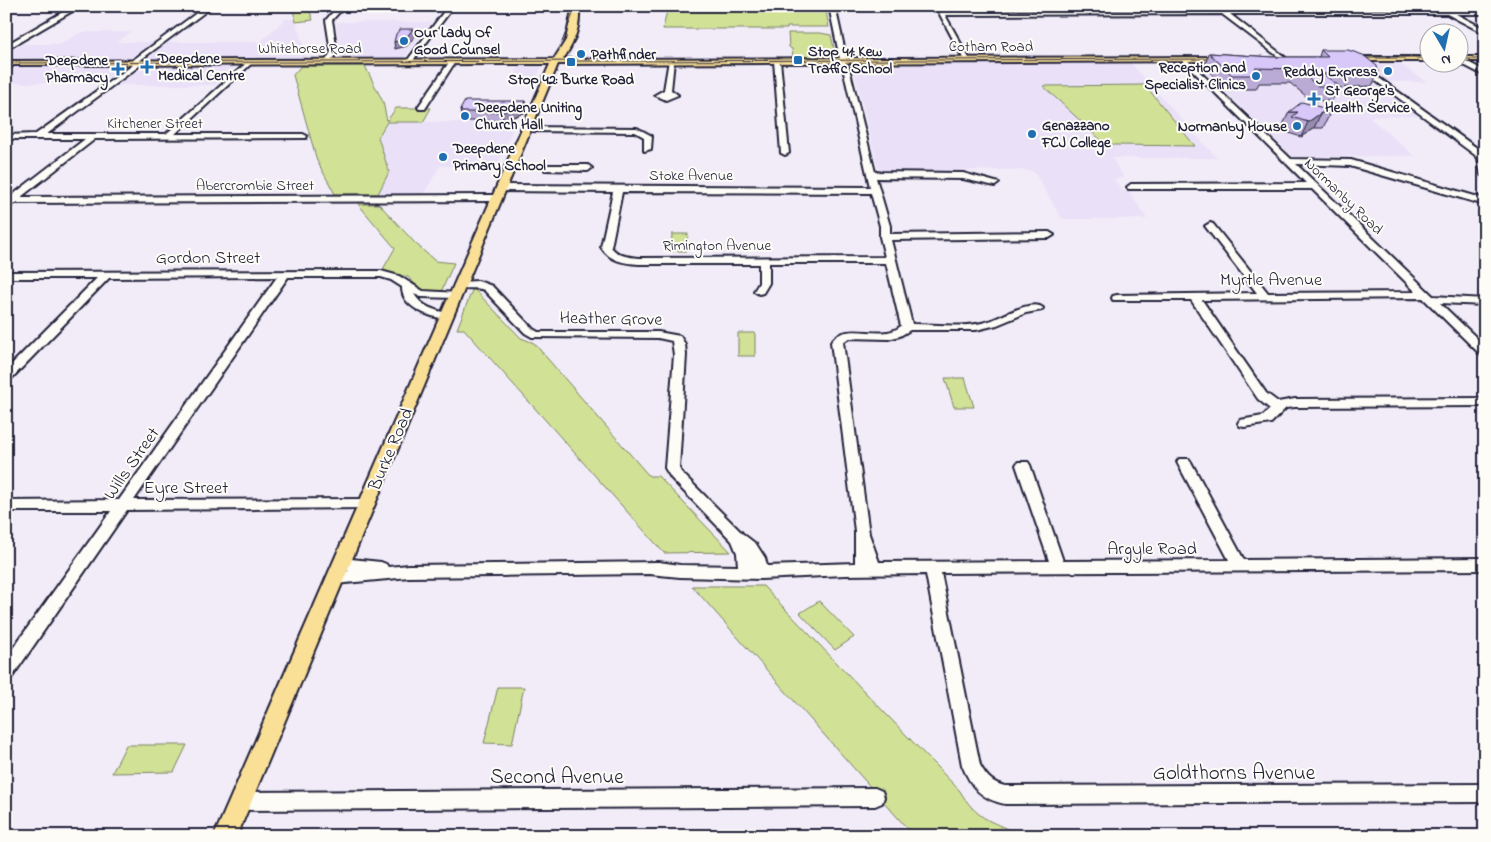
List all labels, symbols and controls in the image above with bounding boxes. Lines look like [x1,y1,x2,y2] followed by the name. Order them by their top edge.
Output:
[414,22,501,61] place label: Our Lady Of Good Counsel
[1418,22,1468,72] north arrow
[398,35,410,47] marker: Our Lady Of Good Counsel
[949,36,1034,58] street label: Cotham Road
[258,38,362,60] street label: Whitehorse Road
[808,41,893,80] place label: Stop 41: Kew Traffic School
[591,44,656,66] place label: Pathfinder
[157,48,246,87] place label: Deepdene Medical Centre
[575,48,587,60] marker: Pathfinder
[1439,48,1452,70] text: N
[45,50,109,91] place label: Deepdene Pharmacy
[792,54,804,66] marker: Stop 41: Kew Traffic School
[565,56,577,68] marker: Stop 42: Burke Road
[1145,57,1247,96] place label: Reception and Specialist Clinics
[140,60,154,74] marker: Deepdene Medical Centre
[1282,61,1378,85] place label: Reddy Express
[112,63,124,75] marker: Deepdene Pharmacy
[1382,65,1394,77] marker: Reddy Express
[508,69,635,91] place label: Stop 42: Burke Road
[1250,70,1262,82] marker: Reception and Specialist Clinics
[1325,80,1411,119] place label: St George's Health Service
[1307,92,1321,106] marker: St George's Health Service
[474,97,582,136] place label: Deepdene Uniting Church Hall
[459,110,471,122] marker: Deepdene Uniting Church Hall
[107,113,203,135] street label: Kitchener Street
[1041,115,1112,156] place label: Genazzano FCJ College
[1178,116,1288,140] place label: Normanby House
[1291,120,1303,132] marker: Normanby House
[1026,128,1038,140] marker: Genazzano FCJ College
[452,138,546,179] place label: Deepdene Primary School
[437,151,449,163] marker: Deepdene Primary School
[1298,153,1388,241] street label: Normanby Road
[649,165,733,187] street label: Stoke Avenue
[196,175,314,197] street label: Abercrombie Street
[663,235,771,258] street label: Rimington Avenue
[156,246,260,272] street label: Gordon Street
[1220,268,1323,294] street label: Myrtle Avenue
[559,306,663,334] street label: Heather Grove
[362,404,421,496] street label: Burke Road
[98,423,167,506] street label: Wills Street
[144,476,228,502] street label: Eyre Street
[1107,537,1197,564] street label: Argyle Road
[1153,759,1316,789] street label: Goldthorns Avenue
[490,763,624,793] street label: Second Avenue

